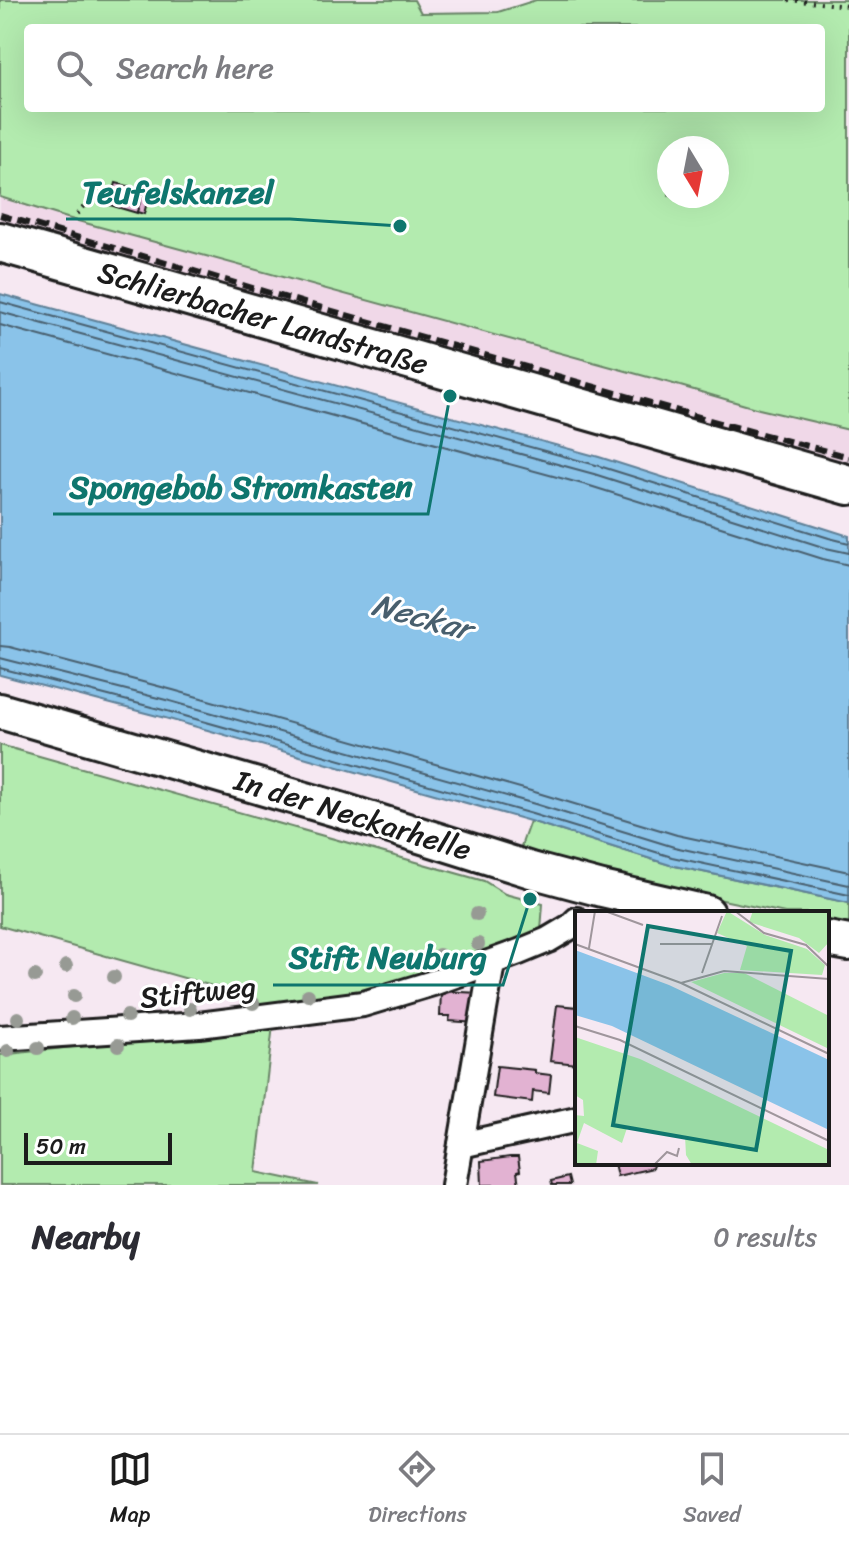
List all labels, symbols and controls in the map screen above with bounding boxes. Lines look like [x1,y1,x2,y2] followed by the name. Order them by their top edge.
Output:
[24,24,825,112] search box
[116,41,274,95] text: Search here
[52,46,96,90] icon: search
[657,136,729,208] north arrow
[66,163,290,219] callout: Teufelskanzel
[82,164,276,221] text: Teufelskanzel
[91,245,435,391] street label: Schlierbacher Landstraße
[53,458,428,514] callout: Spongebob Stromkasten
[68,459,413,516] text: Spongebob Stromkasten
[366,576,483,659] water label: Neckar
[227,753,478,877] street label: In der Neckarhelle
[575,911,829,1165] inset map
[273,929,503,985] callout: Stift Neuburg
[288,929,487,986] text: Stift Neuburg
[137,959,259,1025] street label: Stiftweg
[36,1127,86,1166] text: 50 m
[24,1129,172,1165] scale bar
[32,1207,140,1267] text: Nearby
[713,1214,817,1260] text: 0 results
[108,1447,152,1534] tab: Map
[368,1447,467,1534] tab: Directions
[683,1447,741,1534] tab: Saved

